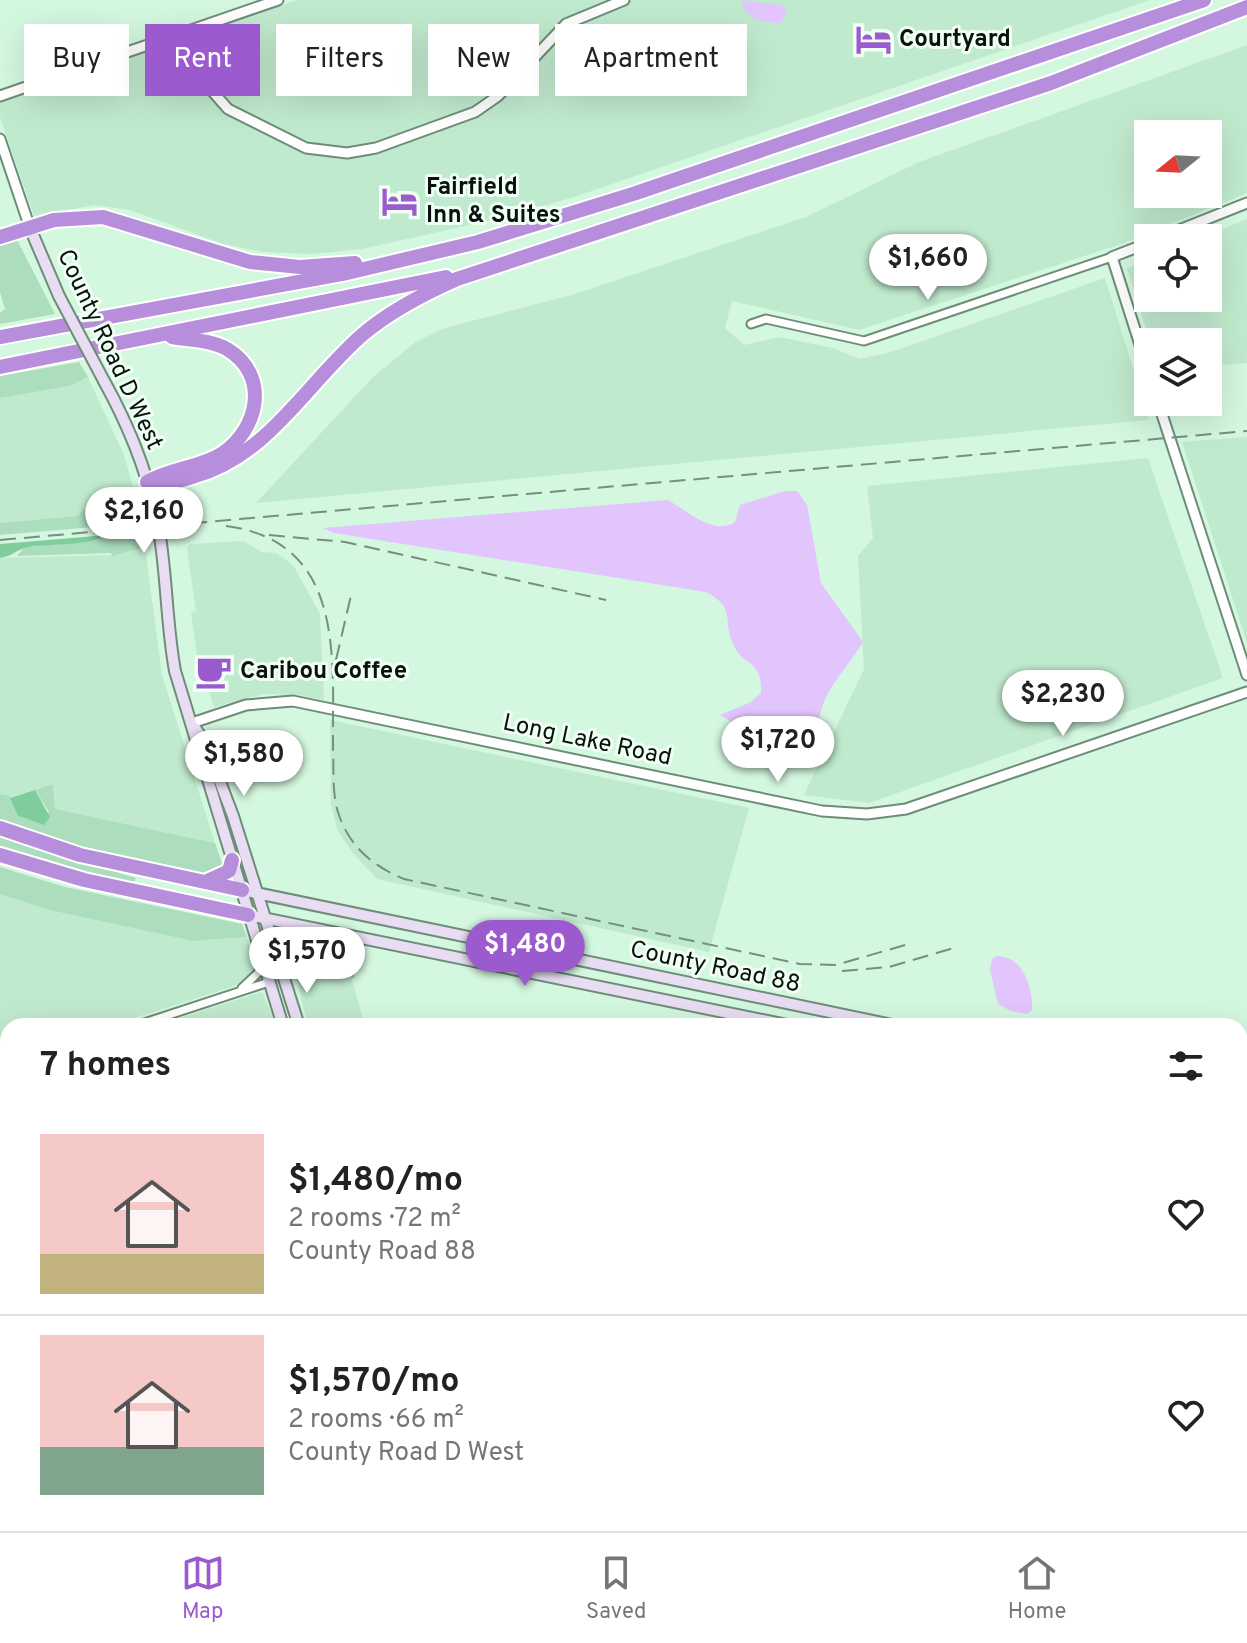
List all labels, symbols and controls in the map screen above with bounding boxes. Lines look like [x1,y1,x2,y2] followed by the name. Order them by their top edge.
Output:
[854,21,892,59] hotel icon: Courtyard
[24,24,129,96] chip: Buy
[145,24,260,96] chip: Rent
[276,24,412,96] chip: Filters
[428,24,539,96] chip: New
[555,24,747,96] chip: Apartment
[899,25,1011,55] place label: Courtyard
[1134,120,1222,208] north arrow
[1134,120,1222,416] map controls
[426,173,561,231] place label: Fairfield Inn & Suites
[381,183,419,221] hotel icon: Fairfield Inn & Suites
[1134,224,1222,312] button: locate
[863,234,993,302] pin: $1,660
[887,243,969,276] text: $1,660
[49,245,169,455] street label: County Road D West
[1134,328,1222,416] button: layers
[79,487,209,555] pin: $2,160
[103,496,185,529] text: $2,160
[195,653,233,691] cafe icon: Caribou Coffee
[240,657,407,687] place label: Caribou Coffee
[998,670,1128,738] pin: $2,230
[1020,679,1106,712] text: $2,230
[500,708,674,774] street label: Long Lake Road
[713,716,843,784] pin: $1,720
[739,725,817,758] text: $1,720
[179,730,309,798] pin: $1,580
[203,739,285,772] text: $1,580
[460,920,590,988] pin: $1,480
[242,927,372,995] pin: $1,570
[484,929,566,962] text: $1,480
[627,935,803,1001] street label: County Road 88
[267,936,347,969] text: $1,570
[1164,1044,1208,1088] icon: filters
[40,1045,171,1088] text: 7 homes
[288,1160,463,1203] text: $1,480/mo
[104,1166,200,1262] icon: home
[1164,1192,1208,1236] icon: heart
[288,1203,461,1236] text: 2 rooms · 72 m²
[288,1236,476,1269] text: County Road 88
[288,1361,459,1404] text: $1,570/mo
[104,1367,200,1463] icon: home
[1164,1393,1208,1437] icon: heart
[288,1404,464,1437] text: 2 rooms · 66 m²
[288,1437,524,1470] text: County Road D West
[181,1551,225,1626] tab: Map
[586,1551,647,1626] tab: Saved
[1008,1551,1066,1626] tab: Home

